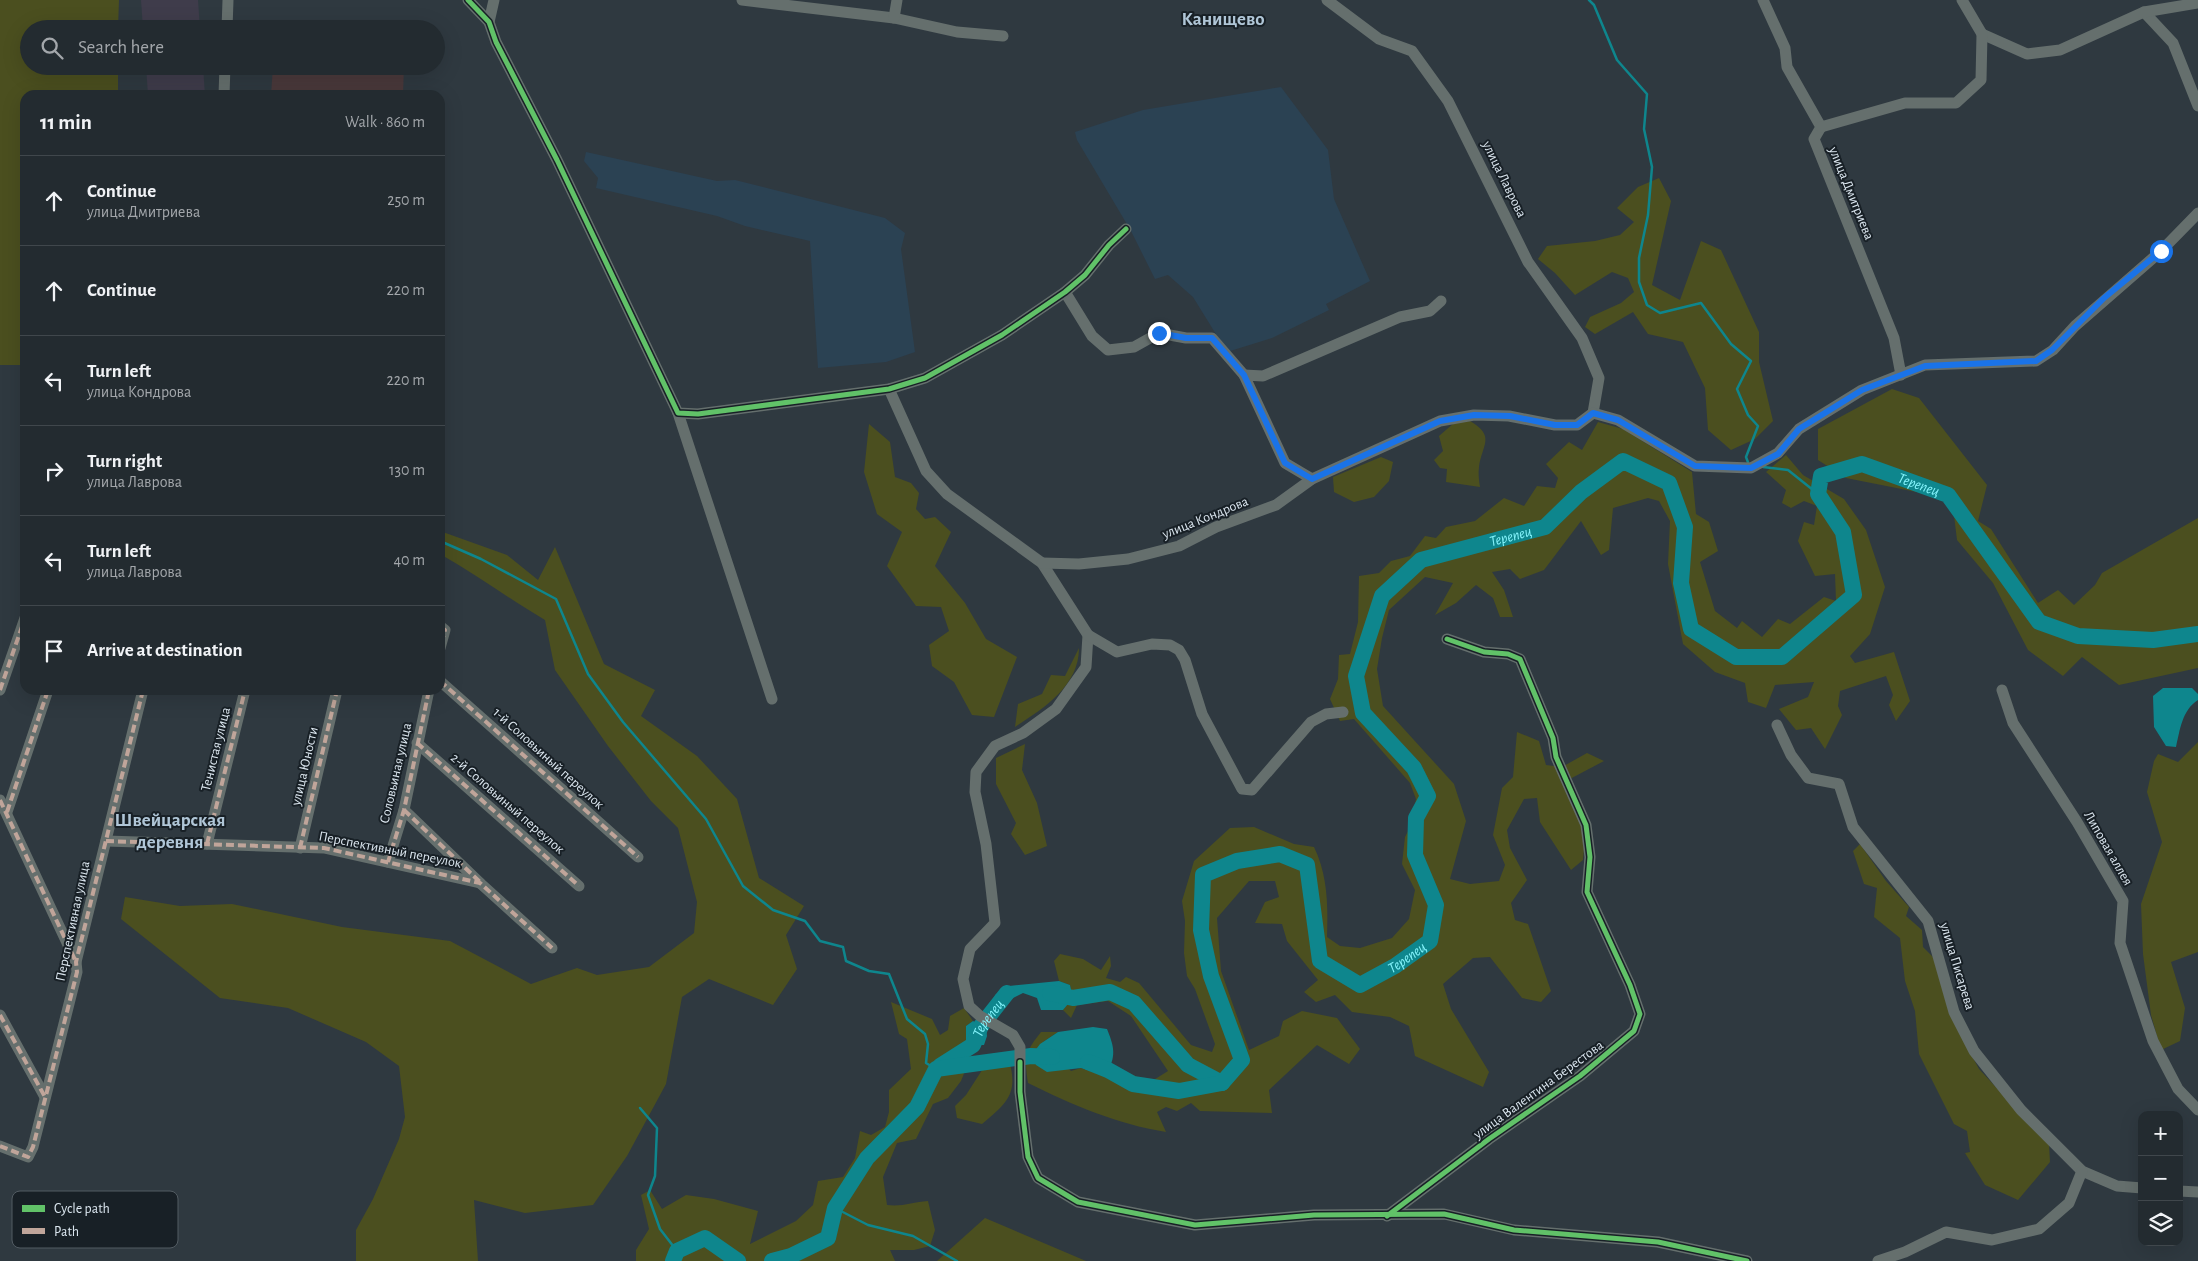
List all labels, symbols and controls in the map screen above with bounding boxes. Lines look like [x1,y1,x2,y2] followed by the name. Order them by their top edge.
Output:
[1181,10,1265,29] district label: Канищево
[20,20,445,75] search box
[38,34,66,62] icon: search
[78,38,164,57] text: Search here
[40,112,92,133] text: 11 min
[345,114,425,130] text: Walk · 860 m
[1479,138,1529,220] street label: улица Лаврова
[1826,144,1876,242] street label: улица Дмитриева
[87,182,156,201] text: Continue
[40,187,68,215] icon: ahead
[387,192,425,208] text: 250 m
[87,204,200,220] text: улица Дмитриева
[2150,240,2173,263] route start
[40,277,68,305] icon: ahead
[87,281,156,300] text: Continue
[387,282,425,298] text: 220 m
[1148,322,1171,345] route end
[87,362,151,381] text: Turn left
[40,367,68,395] icon: left
[387,372,425,388] text: 220 m
[87,384,191,400] text: улица Кондрова
[87,452,162,471] text: Turn right
[40,457,68,485] icon: right
[389,462,425,478] text: 130 m
[1896,471,1941,499] water label: Терепец
[87,474,182,490] text: улица Лаврова
[1159,494,1251,542] street label: улица Кондрова
[1488,524,1533,549] water label: Терепец
[87,542,151,561] text: Turn left
[40,547,68,575] icon: left
[393,552,425,568] text: 40 m
[87,564,182,580] text: улица Лаврова
[40,637,68,665] icon: arrive
[87,641,243,660] text: Arrive at destination
[199,705,233,793] street label: Тенистая улица
[490,705,607,812] street label: 1-й Соловьиный переулок
[378,721,414,825] street label: Соловьиная улица
[289,726,321,808] street label: улица Юности
[448,751,567,857] street label: 2-й Соловьиный переулок
[2081,809,2135,888] street label: Липовая аллея
[115,811,225,852] district label: Швейцарская деревня
[317,829,463,871] street label: Перспективный переулок
[53,859,93,983] street label: Перспективная улица
[1937,920,1977,1012] street label: улица Писарева
[1386,939,1429,976] water label: Терепец
[970,997,1007,1040] water label: Терепец
[1470,1038,1607,1142] street label: улица Валентина Берестова
[2138,1111,2183,1246] map controls
[2138,1111,2183,1156] button: +
[2138,1156,2183,1201] button: −
[12,1191,178,1248] legend
[2138,1201,2183,1246] button: layers
[54,1202,110,1216] text: Cycle path
[54,1225,79,1239] text: Path

